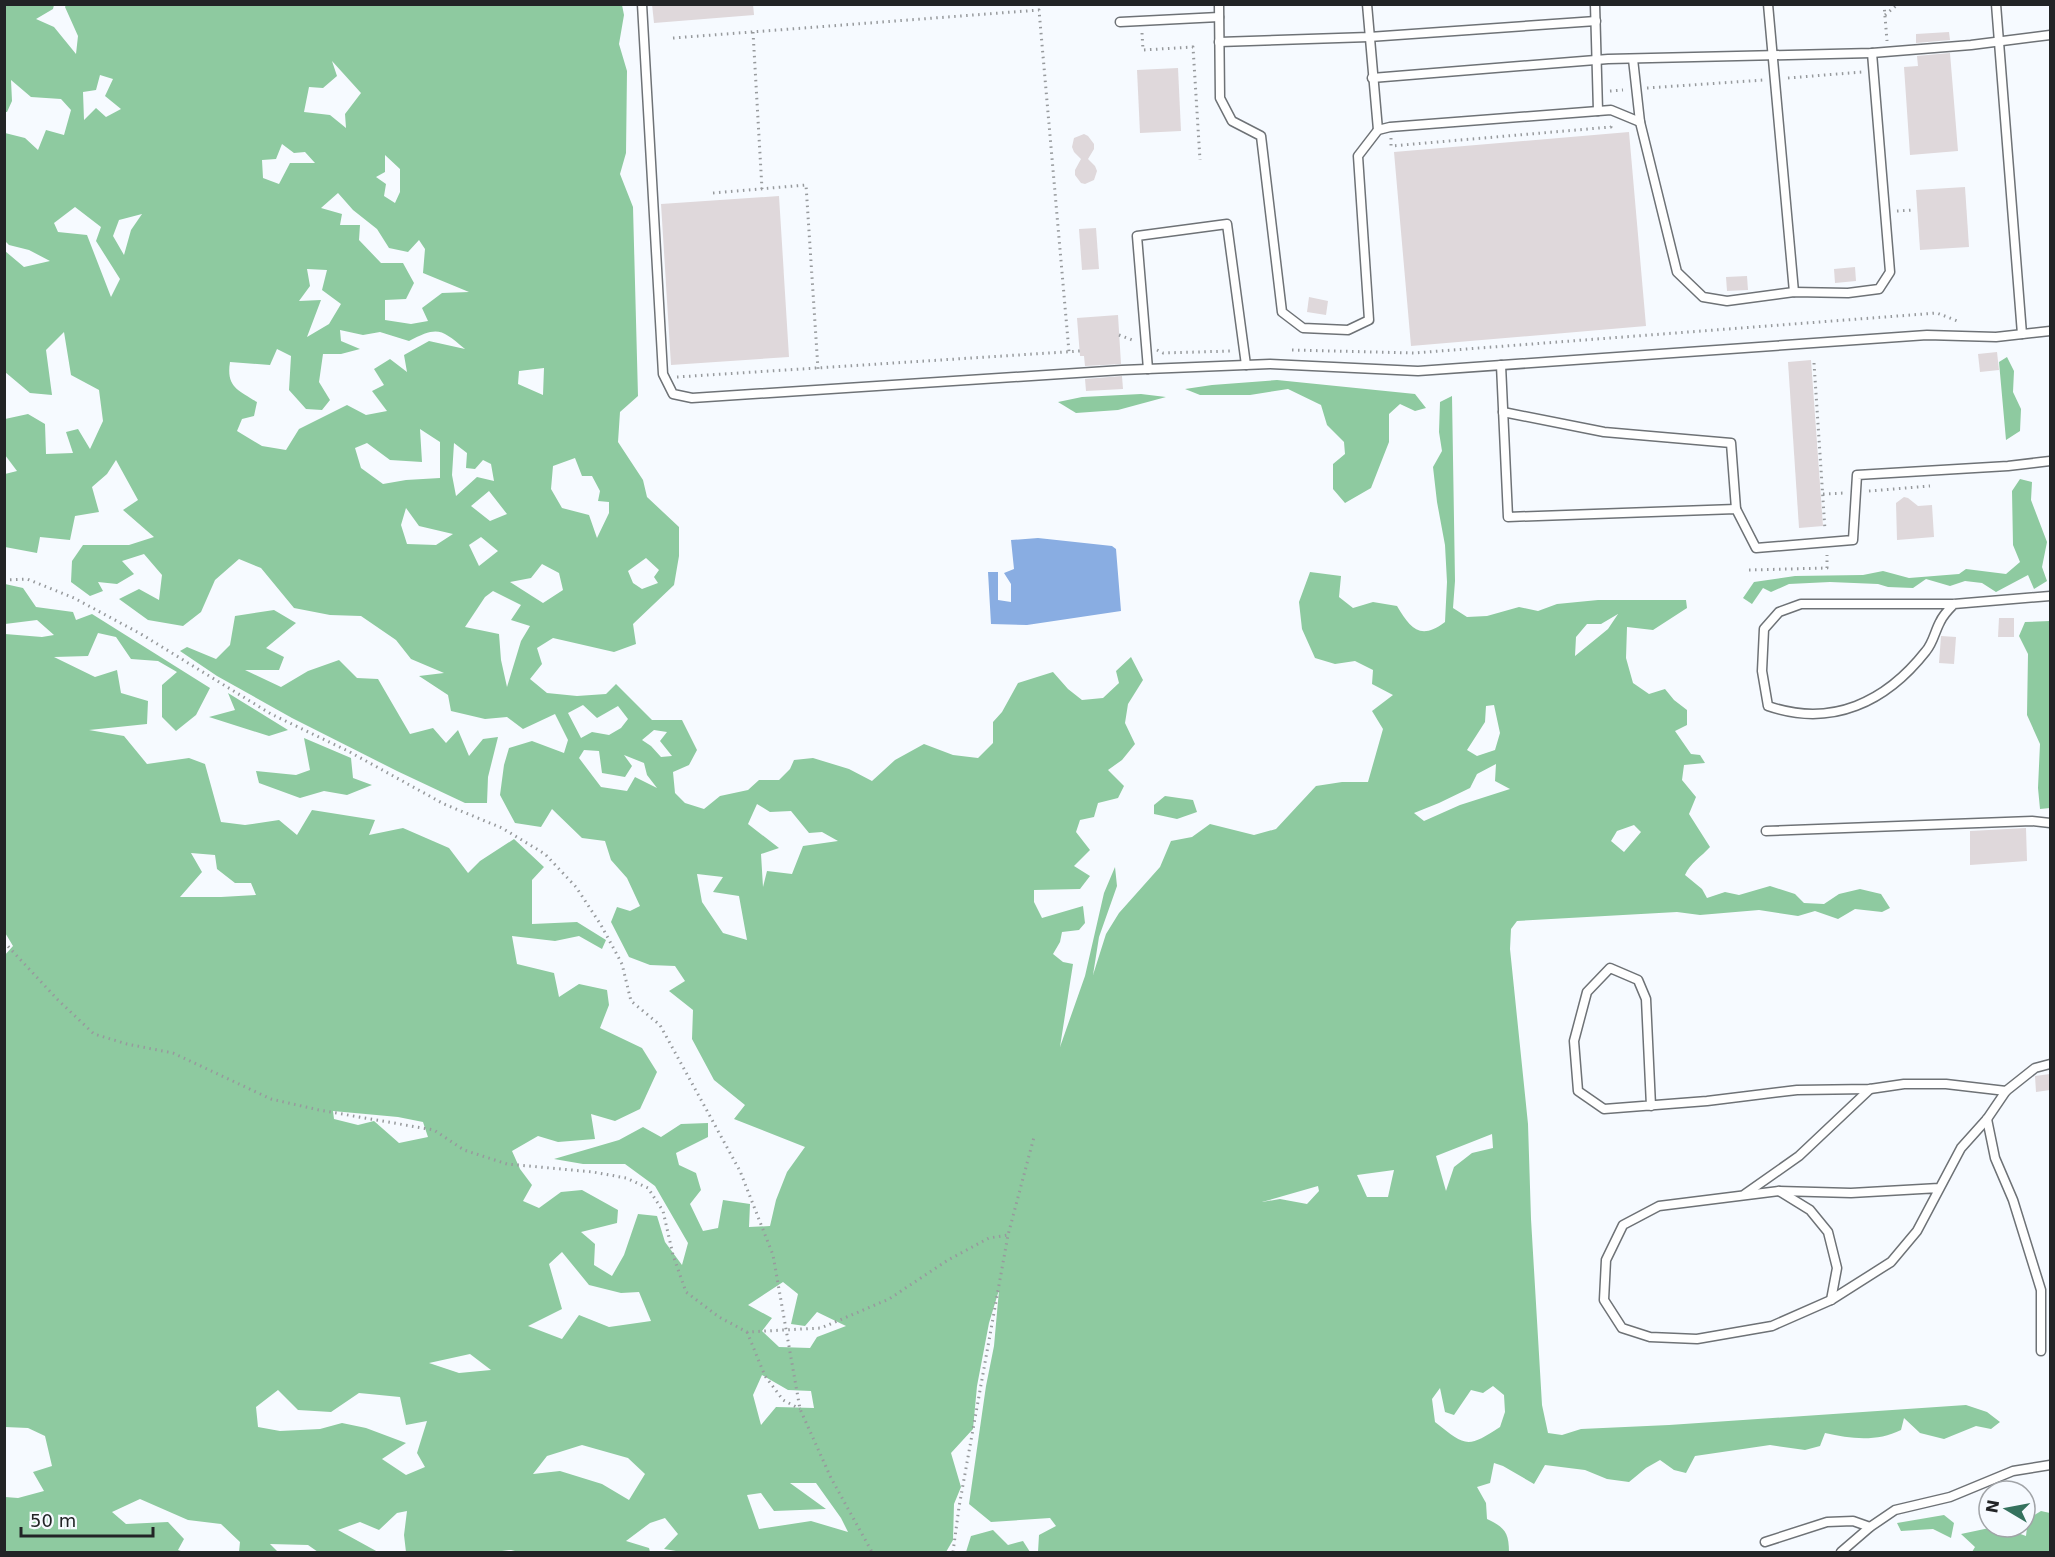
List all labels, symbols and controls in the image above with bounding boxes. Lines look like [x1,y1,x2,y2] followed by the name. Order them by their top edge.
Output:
[1977,1479,2037,1539] north arrow
[1982,1498,2003,1515] text: N
[21,1500,153,1538] scale bar
[30,1510,76,1531] text: 50 m

